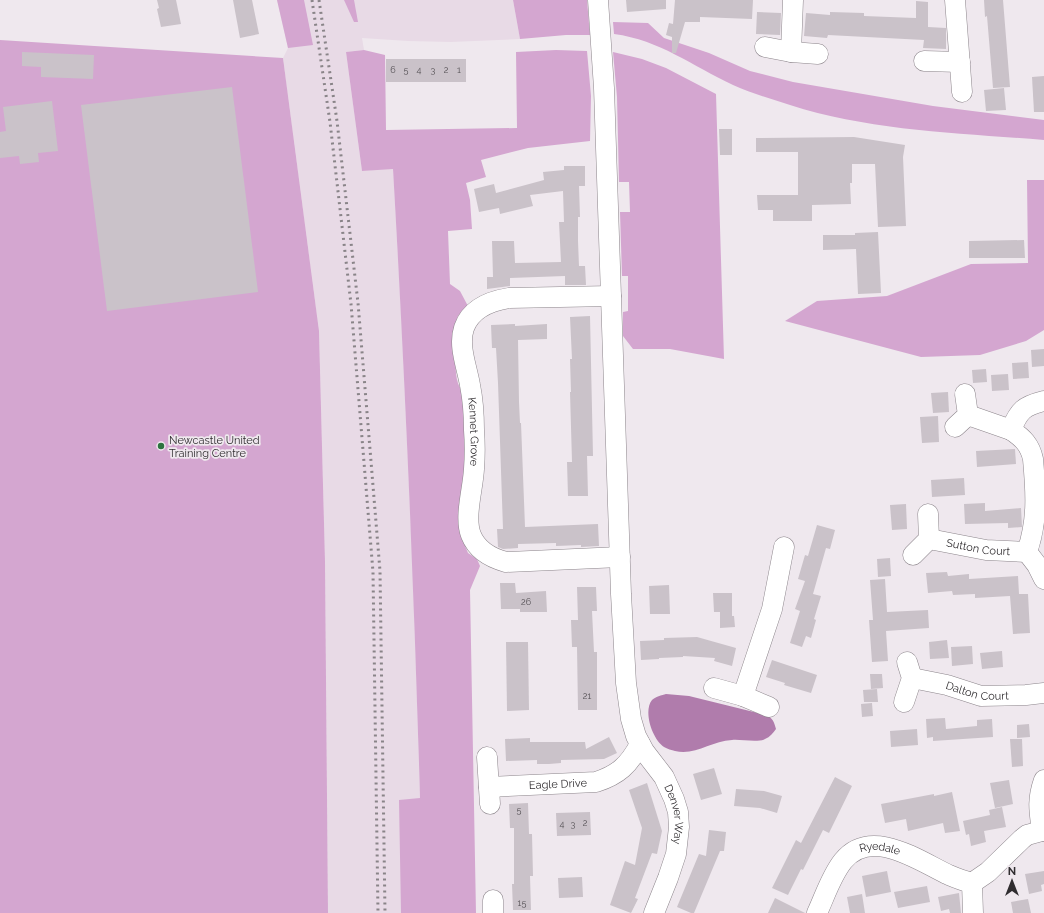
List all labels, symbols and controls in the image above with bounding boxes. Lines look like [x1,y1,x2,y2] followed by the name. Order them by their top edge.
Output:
[390,65,396,75] house number: 6
[404,65,409,75] house number: 5
[417,65,422,75] house number: 4
[431,65,436,75] house number: 3
[444,65,449,75] house number: 2
[457,65,461,75] house number: 1
[466,397,481,467] street label: Kennet Grove
[169,434,260,460] place label: Newcastle United Training Centre
[156,441,166,451] marker: Newcastle United Training Centre
[945,536,1011,558] street label: Sutton Court
[521,597,532,607] house number: 26
[944,679,1009,703] street label: Dalton Court
[583,691,591,701] house number: 21
[529,776,588,792] street label: Eagle Drive
[662,782,686,845] street label: Denver Way
[517,805,522,815] house number: 5
[583,818,588,828] house number: 2
[560,819,565,829] house number: 4
[571,819,576,829] house number: 3
[858,839,903,858] street label: Ryedale
[992,861,1032,901] north arrow
[1008,865,1016,878] text: N
[518,898,526,908] house number: 15

